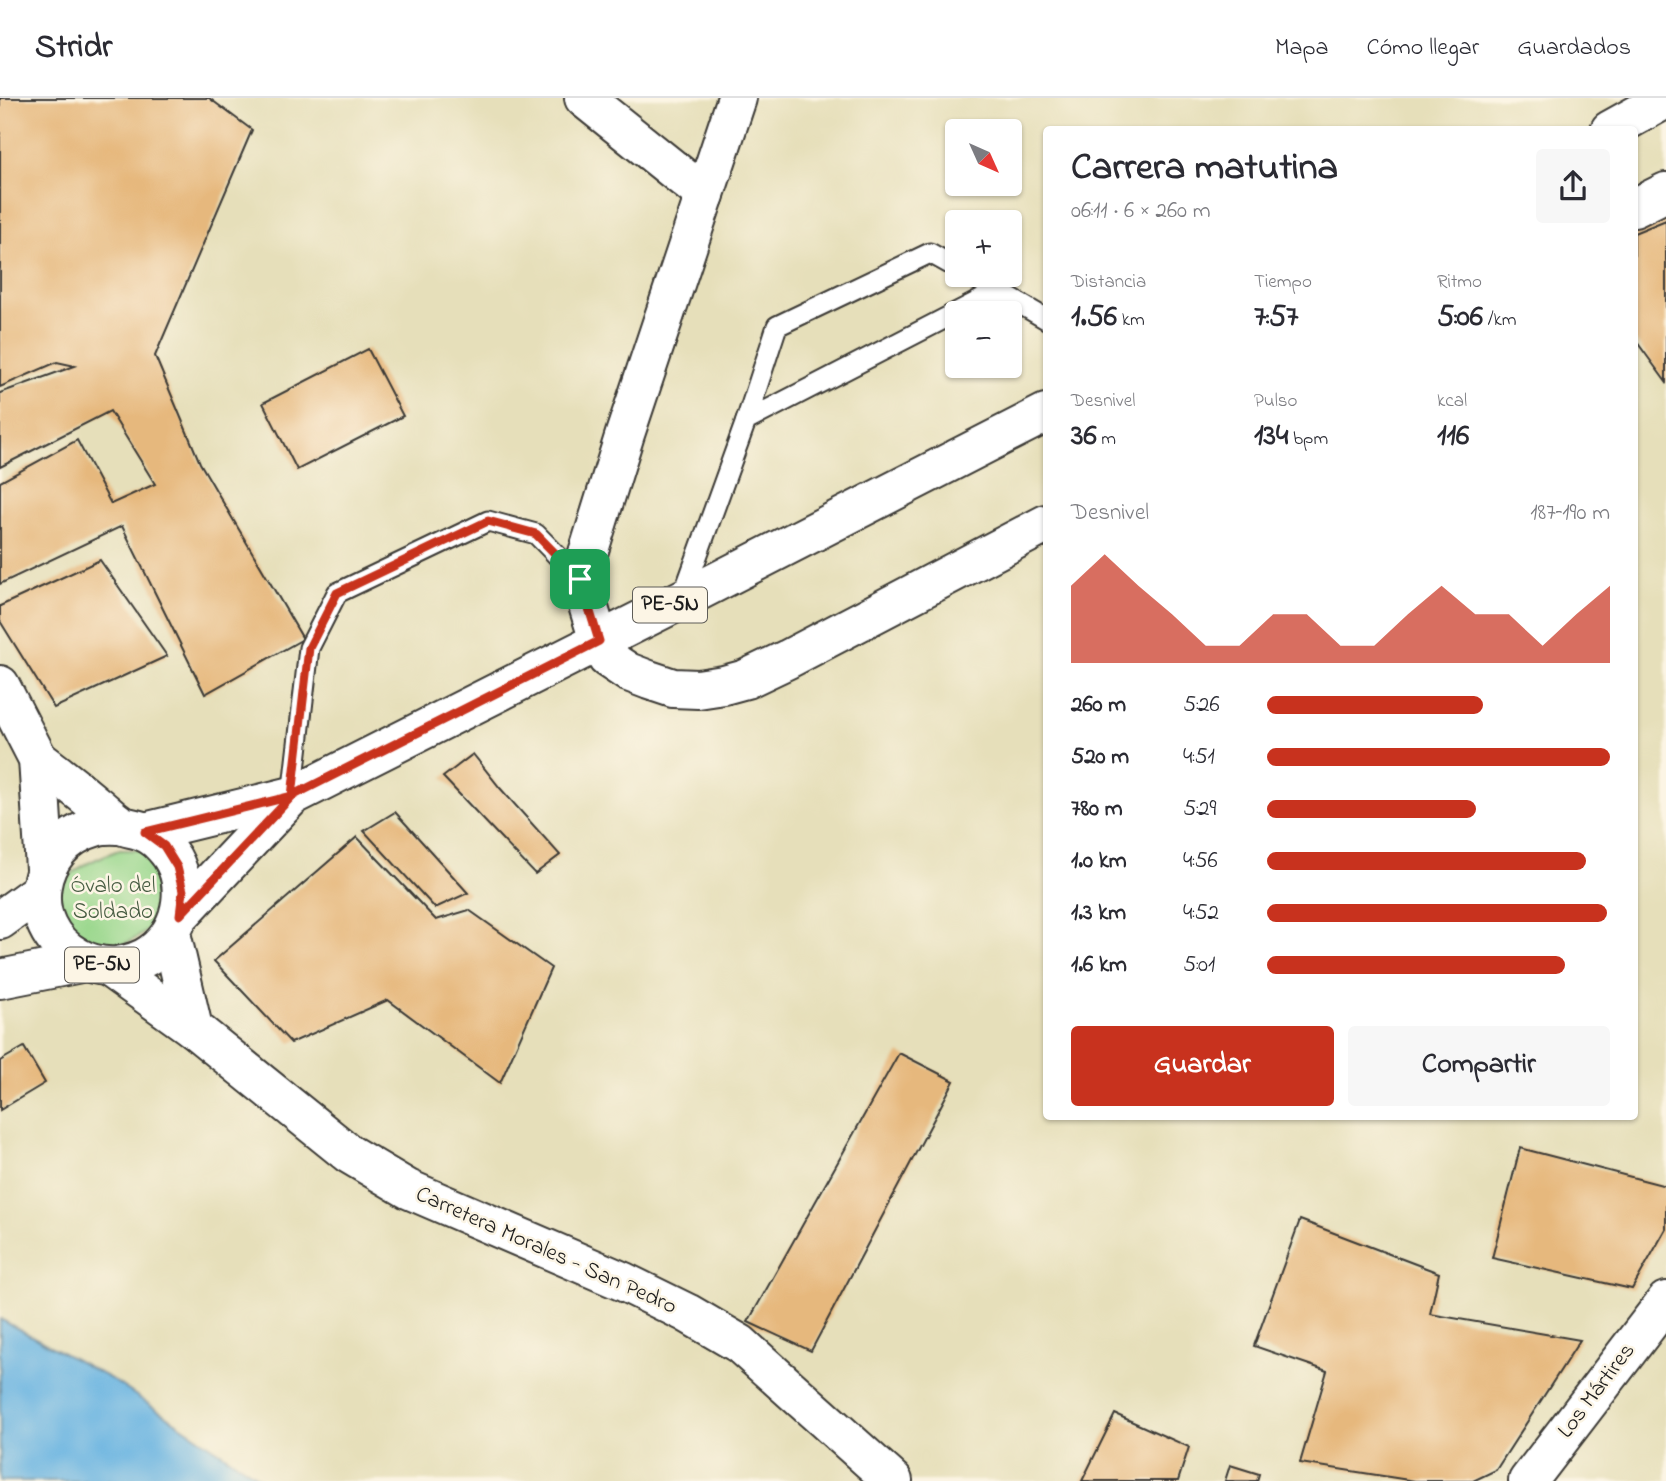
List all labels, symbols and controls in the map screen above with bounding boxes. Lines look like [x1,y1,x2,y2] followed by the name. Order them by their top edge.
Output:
[35,24,112,72] text: Stridr
[1275,31,1328,66] text: Mapa
[1366,31,1479,66] text: Cómo llegar
[1517,31,1631,66] text: Guardados
[945,119,1022,196] north arrow
[945,119,1022,378] map controls
[1071,141,1338,197] text: Carrera matutina
[1536,149,1610,223] button: share
[1071,195,1211,228] text: 06:11 · 6 × 260 m
[945,210,1022,287] button: +
[1071,269,1146,296] text: Distancia
[1254,269,1312,296] text: Tiempo
[1437,269,1482,296] text: Ritmo
[1071,296,1117,340] text: 1.56
[1254,296,1298,340] text: 7:57
[1437,296,1483,340] text: 5:06
[945,301,1022,378] button: −
[1117,307,1145,334] text: km
[1483,307,1517,334] text: /km
[1071,388,1136,415] text: Desnivel
[1254,388,1297,415] text: Pulso
[1437,388,1467,415] text: kcal
[1071,415,1097,459] text: 36
[1254,415,1288,459] text: 134
[1437,415,1469,459] text: 116
[1097,426,1116,453] text: m
[1288,426,1328,453] text: bpm
[1071,497,1149,530] text: Desnivel
[1530,497,1610,530] text: 187–190 m
[550,549,610,609] pin
[561,560,599,598] icon: arrive
[633,588,707,622] road number: PE-5N
[1071,689,1126,722] text: 260 m
[1183,689,1220,722] text: 5:26
[1071,741,1129,774] text: 520 m
[1183,741,1215,774] text: 4:51
[1071,793,1123,826] text: 780 m
[1183,793,1216,826] text: 5:29
[1071,845,1127,878] text: 1.0 km
[1183,845,1218,878] text: 4:56
[70,870,156,929] park label: Óvalo del Soldado
[1071,897,1126,930] text: 1.3 km
[1183,897,1219,930] text: 4:52
[65,948,139,982] road number: PE-5N
[1071,949,1127,982] text: 1.6 km
[1183,949,1215,982] text: 5:01
[1071,1026,1334,1106] button: Guardar
[1348,1026,1610,1106] button: Compartir
[410,1178,682,1324] street label: Carretera Morales - San Pedro
[1550,1336,1644,1446] street label: Los Mártires

